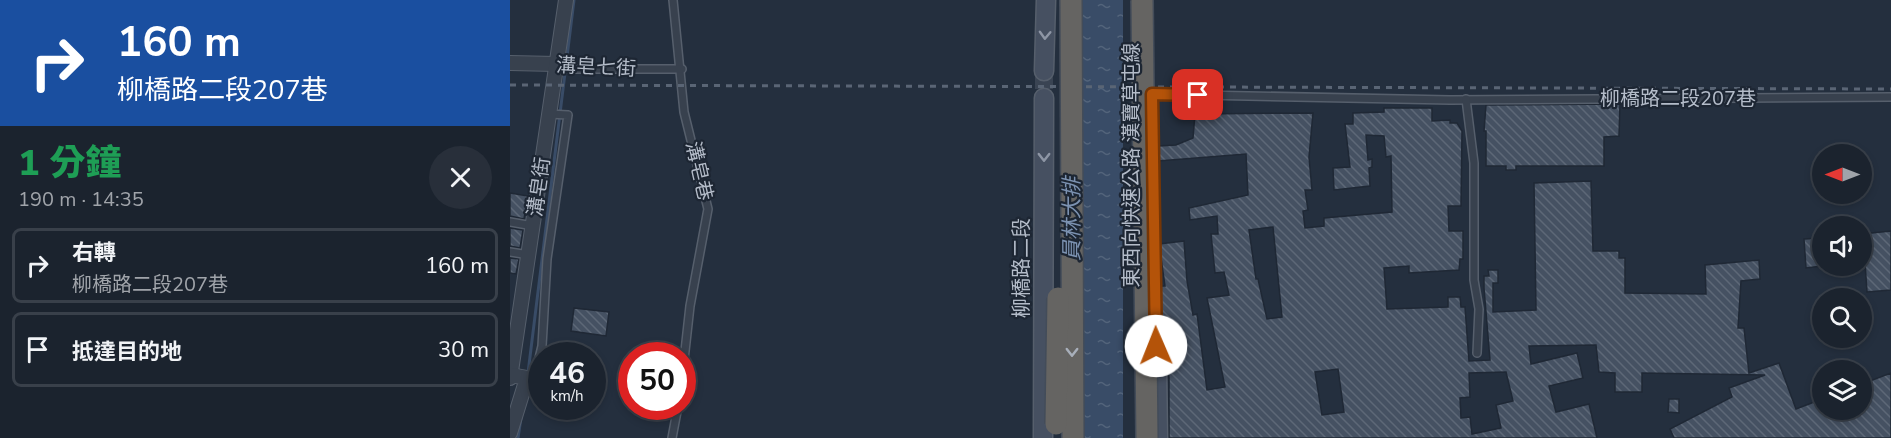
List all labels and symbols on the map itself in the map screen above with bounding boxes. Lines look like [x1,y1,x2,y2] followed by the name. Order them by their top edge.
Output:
[1038,31,1051,40] one-way arrow
[1118,42,1145,288] street label: 東西向快速公路 漢寶草屯線
[555,51,637,83] street label: 溝皂七街
[1172,69,1223,120] pin
[1600,85,1756,112] street label: 柳橋路二段207巷
[679,139,719,203] street label: 溝皂巷
[1812,144,1872,204] north arrow
[1038,152,1050,161] one-way arrow
[521,155,557,219] street label: 溝皂街
[1058,174,1086,261] water label: 員林大排
[1008,218,1035,318] street label: 柳橋路二段
[1124,314,1188,378] position arrow
[618,342,696,420] speed limit sign: 50
[1066,348,1078,357] one-way arrow

